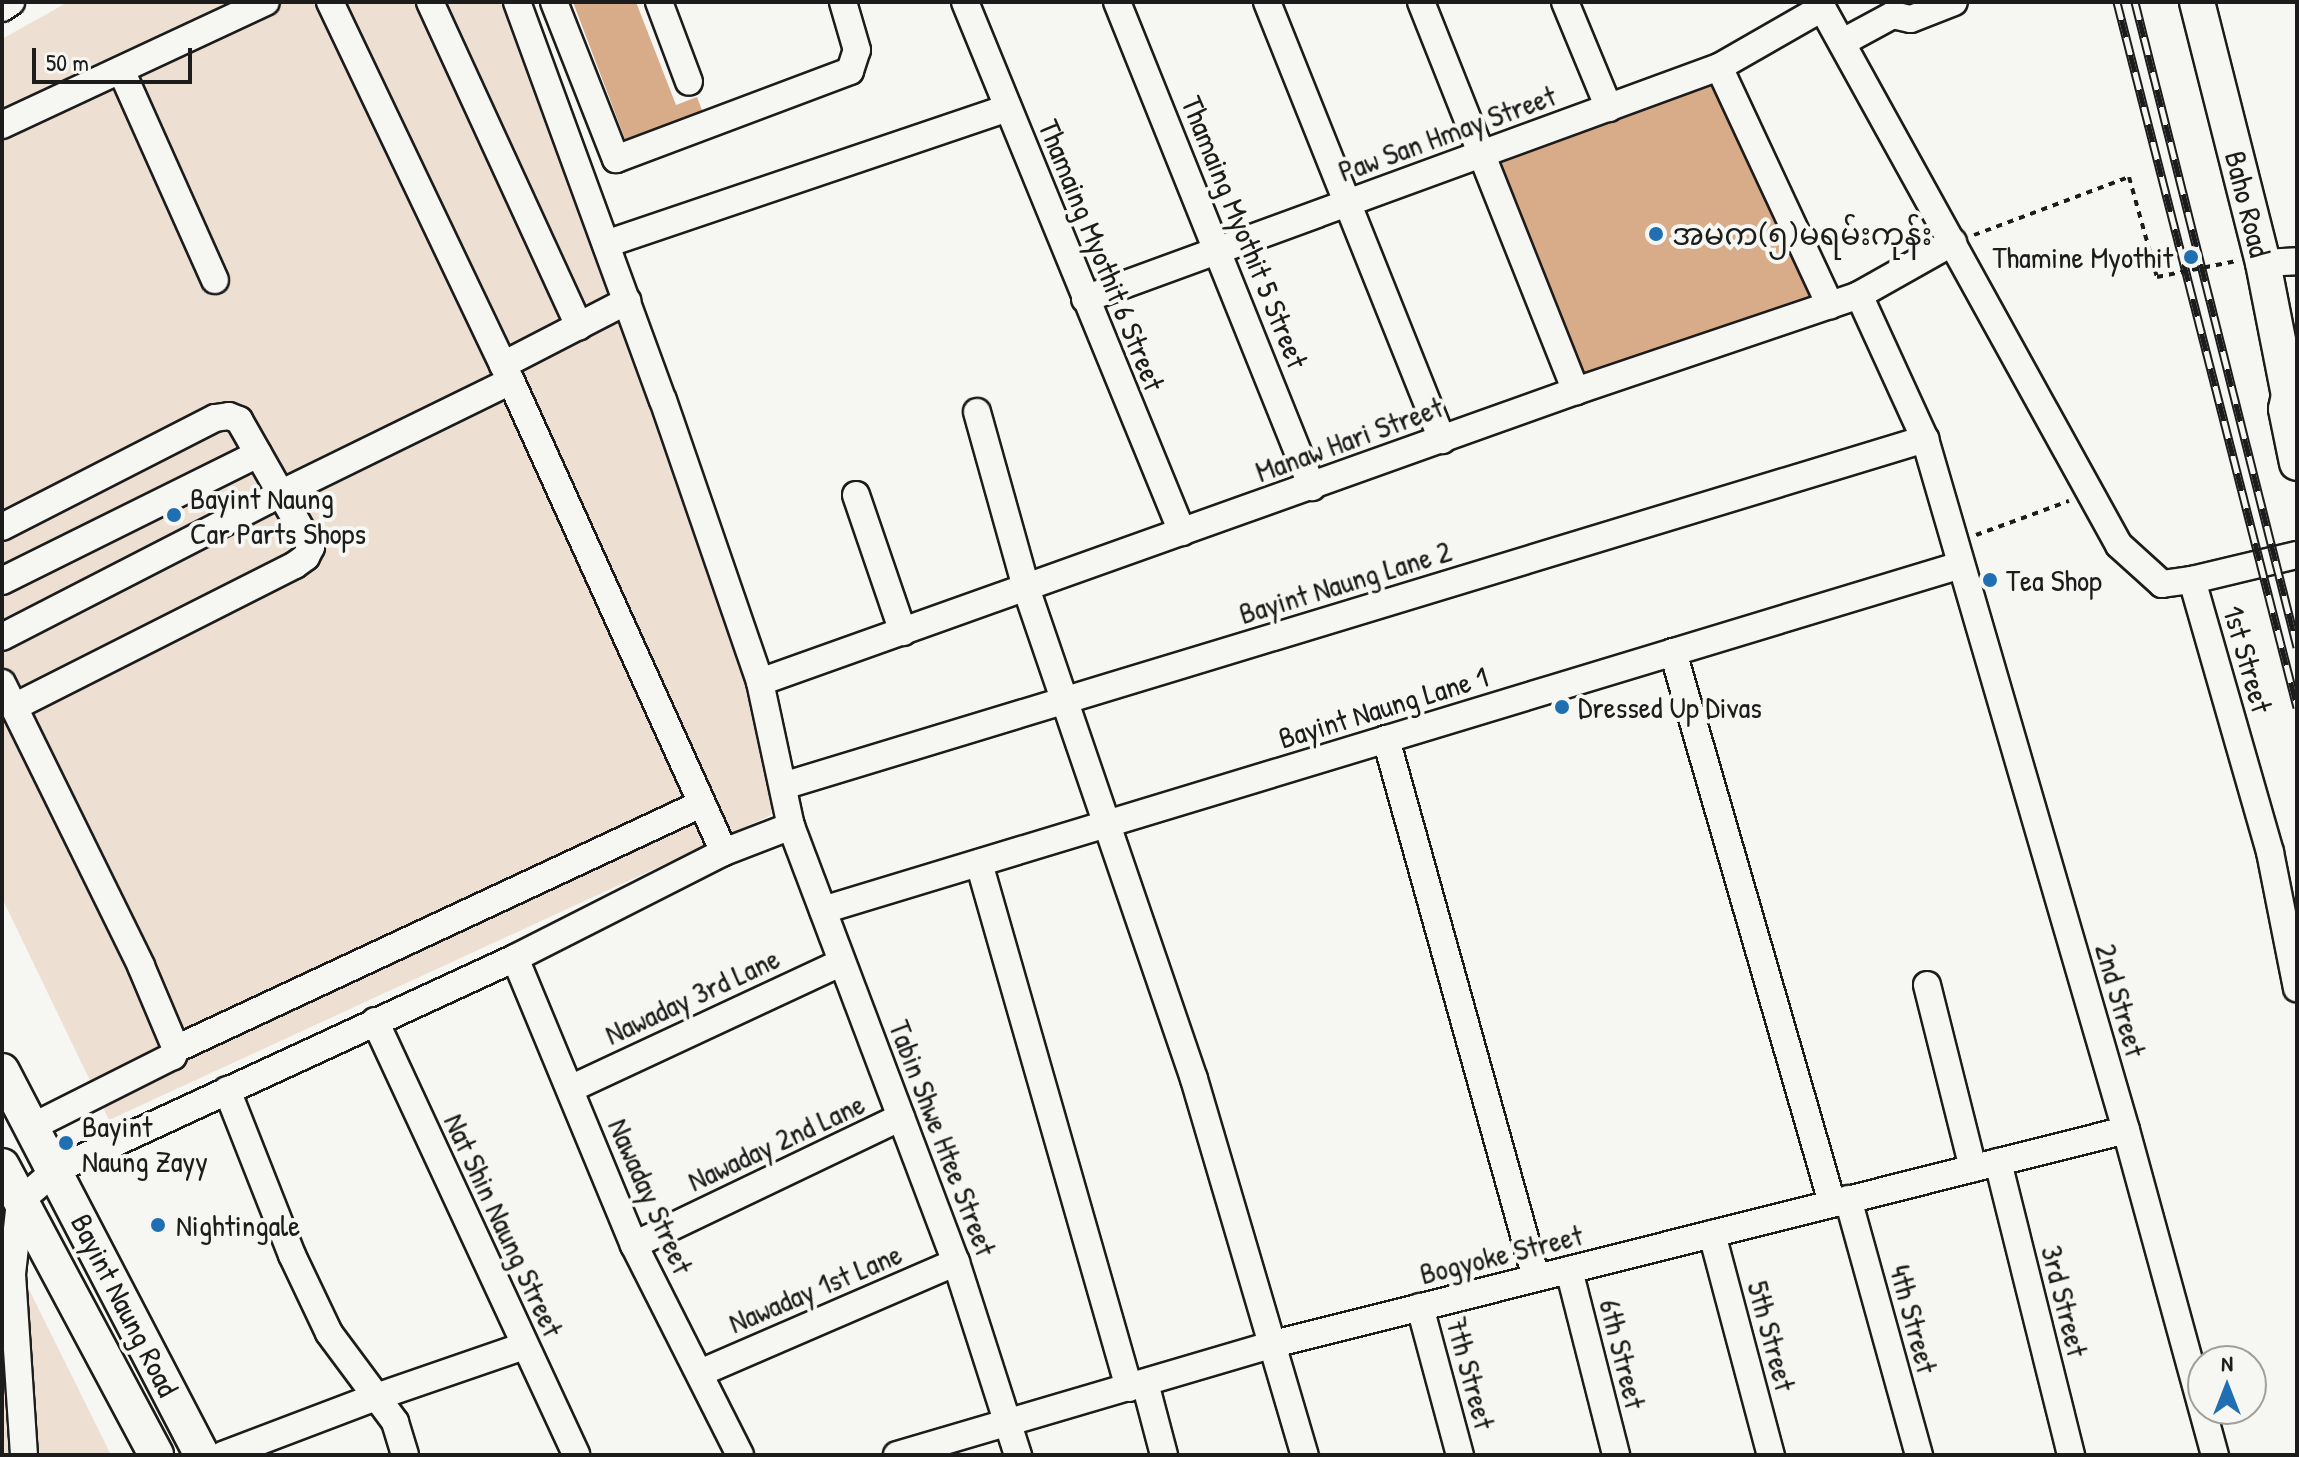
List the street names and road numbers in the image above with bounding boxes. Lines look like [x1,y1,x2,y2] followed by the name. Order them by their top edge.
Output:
[1333,77,1561,189] street label: Paw San Hmay Street
[1174,91,1316,373] street label: Thamaing Myothit 5 Street
[1031,114,1173,396] street label: Thamaing Myothit 6 Street
[2218,147,2278,261] street label: Baho Road
[1251,388,1447,490] street label: Manaw Hari Street
[1235,533,1455,631] street label: Bayint Naung Lane 2
[2216,601,2280,717] street label: 1st Street
[1274,658,1492,756] street label: Bayint Naung Lane 1
[2088,939,2154,1061] street label: 2nd Street
[599,940,785,1052] street label: Nawaday 3rd Lane
[882,1015,1004,1261] street label: Tabin Shwe Htee Street
[682,1085,870,1199] street label: Nawaday 2nd Lane
[437,1108,571,1342] street label: Nat Shin Naung Street
[601,1113,701,1279] street label: Nawaday Street
[64,1208,186,1402] street label: Bayint Naung Road
[1416,1216,1586,1292] street label: Bogyoke Street
[723,1235,907,1341] street label: Nawaday 1st Lane
[2034,1242,2096,1360] street label: 3rd Street
[1882,1261,1946,1377] street label: 4th Street
[1740,1277,1804,1395] street label: 5th Street
[1592,1295,1654,1413] street label: 6th Street
[1439,1313,1503,1433] street label: 7th Street

